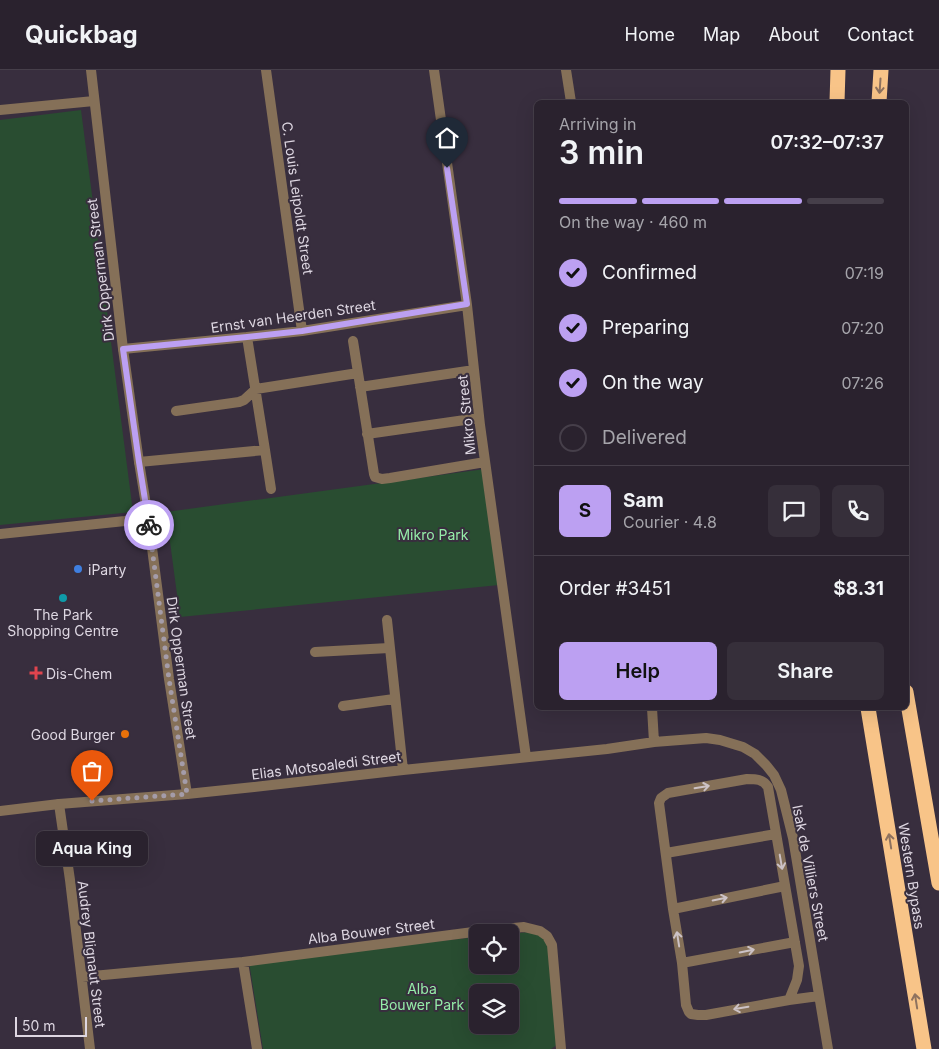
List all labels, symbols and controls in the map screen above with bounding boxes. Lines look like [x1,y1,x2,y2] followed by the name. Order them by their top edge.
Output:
[25,20,138,49] text: Quickbag
[625,24,675,45] text: Home
[703,24,740,45] text: Map
[768,24,819,45] text: About
[847,24,914,45] text: Contact
[876,78,885,94] one-way arrow
[559,114,636,134] text: Arriving in
[426,117,468,168] pin
[279,120,317,276] street label: C. Louis Leipoldt Street
[433,124,461,152] icon: home
[770,131,884,154] text: 07:32–07:37
[559,133,644,172] text: 3 min
[83,197,117,342] street label: Dirk Opperman Street
[559,212,707,232] text: On the way · 460 m
[559,259,587,287] icon: check
[602,261,697,284] text: Confirmed
[845,263,884,283] text: 07:19
[210,296,377,336] street label: Ernst van Heerden Street
[559,314,587,342] icon: check
[602,316,689,339] text: Preparing
[841,318,884,338] text: 07:20
[559,369,587,397] icon: check
[602,371,704,394] text: On the way
[841,373,884,393] text: 07:26
[453,374,479,456] street label: Mikro Street
[602,426,687,449] text: Delivered
[768,485,820,537] button: chat
[832,485,884,537] button: phone
[623,489,664,512] text: Sam
[579,499,591,522] text: S
[124,500,174,550] courier
[135,511,163,539] icon: bike
[623,512,717,532] text: Courier · 4.8
[397,526,469,543] park label: Mikro Park
[88,561,127,578] place label: iParty
[72,563,84,575] marker: iParty
[559,577,671,600] text: Order #3451
[833,577,884,600] text: $8.31
[57,592,69,604] marker: The Park Shopping Centre
[164,596,200,741] street label: Dirk Opperman Street
[7,606,119,639] place label: The Park Shopping Centre
[559,642,717,700] button: Help
[727,642,884,700] button: Share
[46,665,112,682] place label: Dis-Chem
[30,667,42,679] marker: Dis-Chem
[31,726,115,743] place label: Good Burger
[119,728,131,740] marker: Good Burger
[250,747,402,783] street label: Elias Motsoaledi Street
[71,750,113,801] pin
[78,757,106,785] icon: bag
[694,781,710,791] one-way arrow
[789,803,833,943] street label: Isak de Villiers Street
[895,822,929,930] street label: Western Bypass
[36,831,148,866] callout: Aqua King
[884,833,894,849] one-way arrow
[52,838,132,858] text: Aqua King
[776,854,786,870] one-way arrow
[75,879,110,1029] street label: Audrey Blignaut Street
[712,894,728,904] one-way arrow
[307,915,436,947] street label: Alba Bouwer Street
[469,924,519,1034] map controls
[469,924,519,974] button: locate
[672,932,682,948] one-way arrow
[738,946,754,955] one-way arrow
[380,980,465,1013] park label: Alba Bouwer Park
[469,984,519,1034] button: layers
[911,993,921,1009] one-way arrow
[734,1004,750,1014] one-way arrow
[15,1014,88,1037] scale bar
[22,1017,56,1034] text: 50 m

